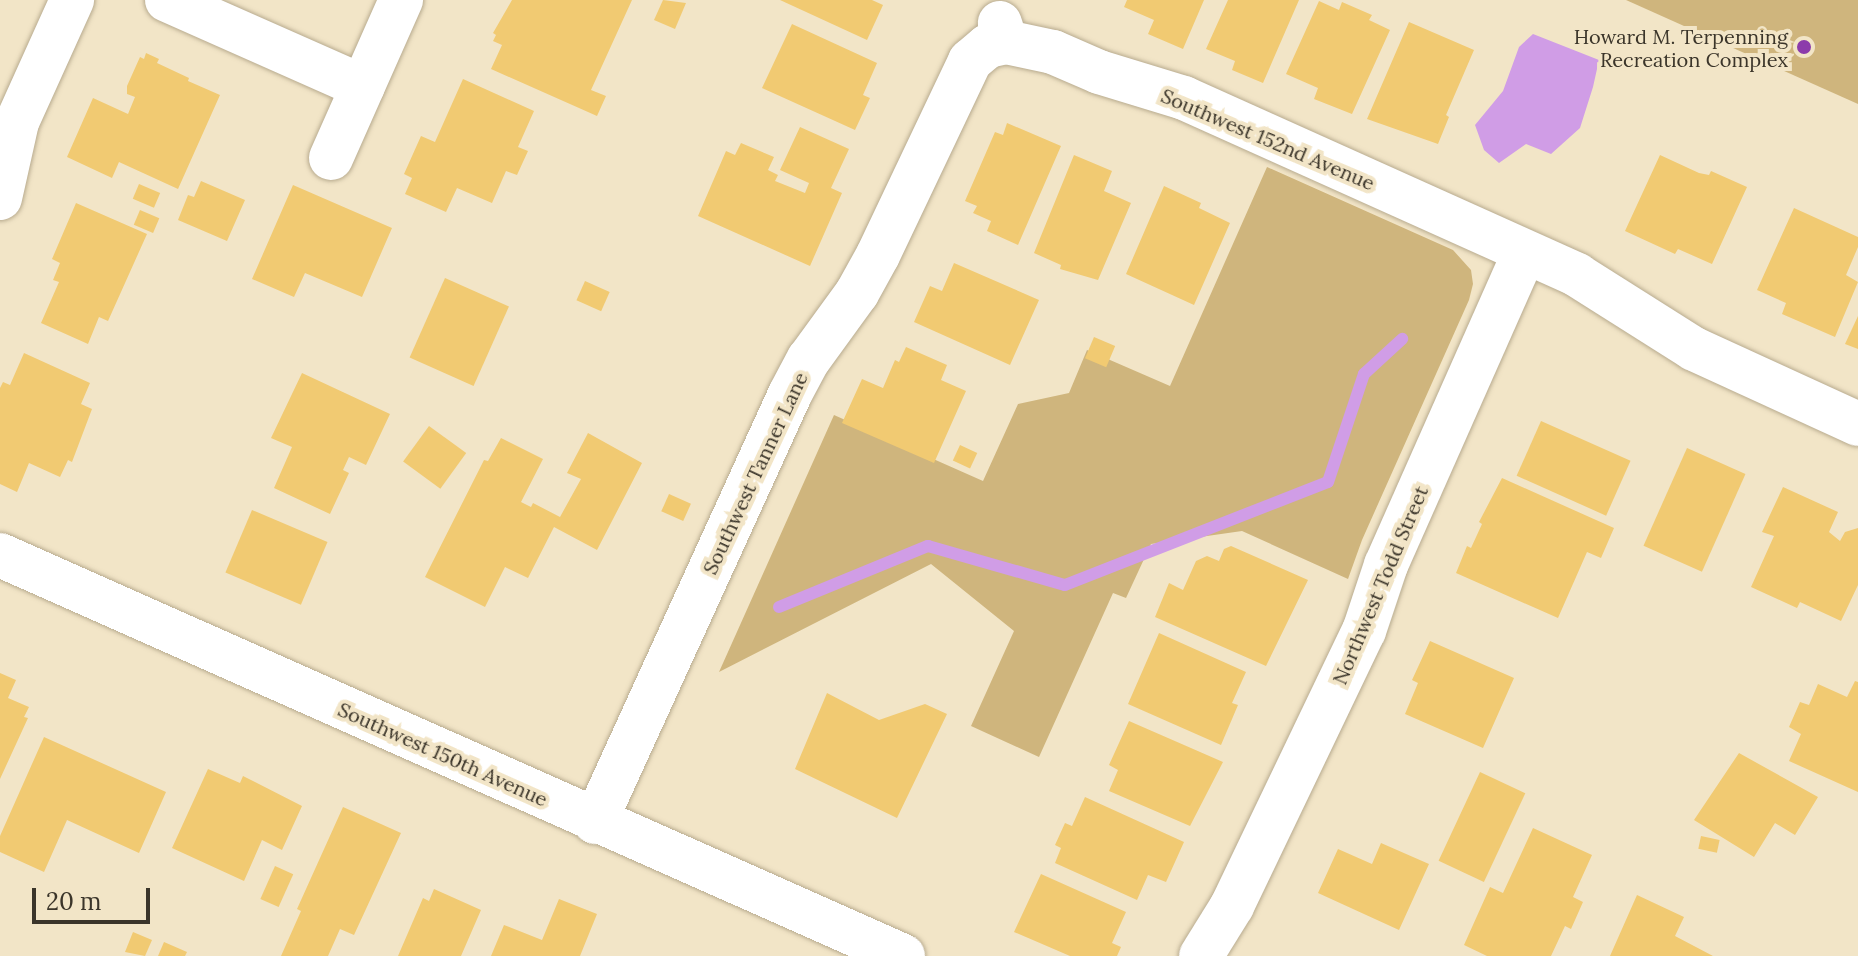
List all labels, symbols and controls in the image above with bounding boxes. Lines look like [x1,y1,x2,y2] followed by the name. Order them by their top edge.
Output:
[1574,24,1788,71] place label: Howard M. Terpenning Recreation Complex
[1795,38,1813,56] marker: Howard M. Terpenning Recreation Complex
[1158,83,1378,195] street label: Southwest 152nd Avenue
[698,368,812,578] street label: Southwest Tanner Lane
[1327,482,1433,688] street label: Northwest Todd Street
[334,697,552,811] street label: Southwest 150th Avenue
[36,872,154,922] scale bar
[46,886,102,917] text: 20 m

